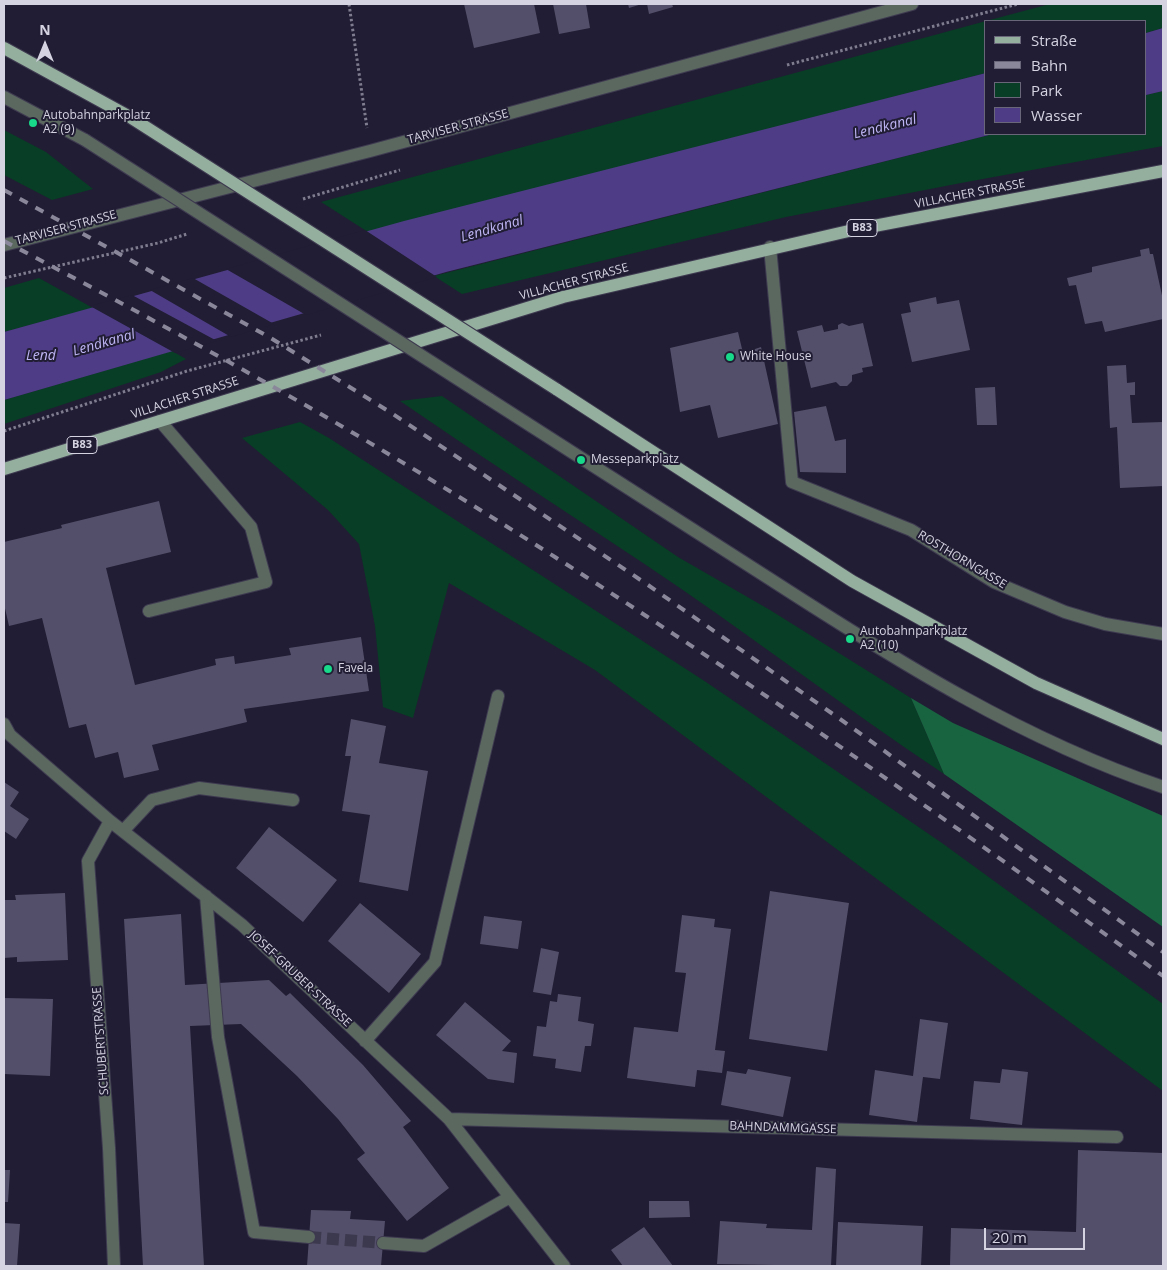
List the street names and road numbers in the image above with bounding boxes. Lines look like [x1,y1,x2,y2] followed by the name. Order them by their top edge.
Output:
[406,107,510,147] street label: TARVISER STRASSE
[914,176,1026,212] street label: VILLACHER STRASSE
[14,208,118,248] street label: TARVISER STRASSE
[847,220,877,237] road number: B83
[518,261,630,303] street label: VILLACHER STRASSE
[129,374,241,422] street label: VILLACHER STRASSE
[67,436,97,454] road number: B83
[915,528,1009,592] street label: ROSTHORNGASSE
[246,928,354,1030] street label: JOSEF-GRUBER-STRASSE
[90,987,112,1095] street label: SCHUBERTSTRASSE
[729,1119,837,1137] street label: BAHNDAMMGASSE

